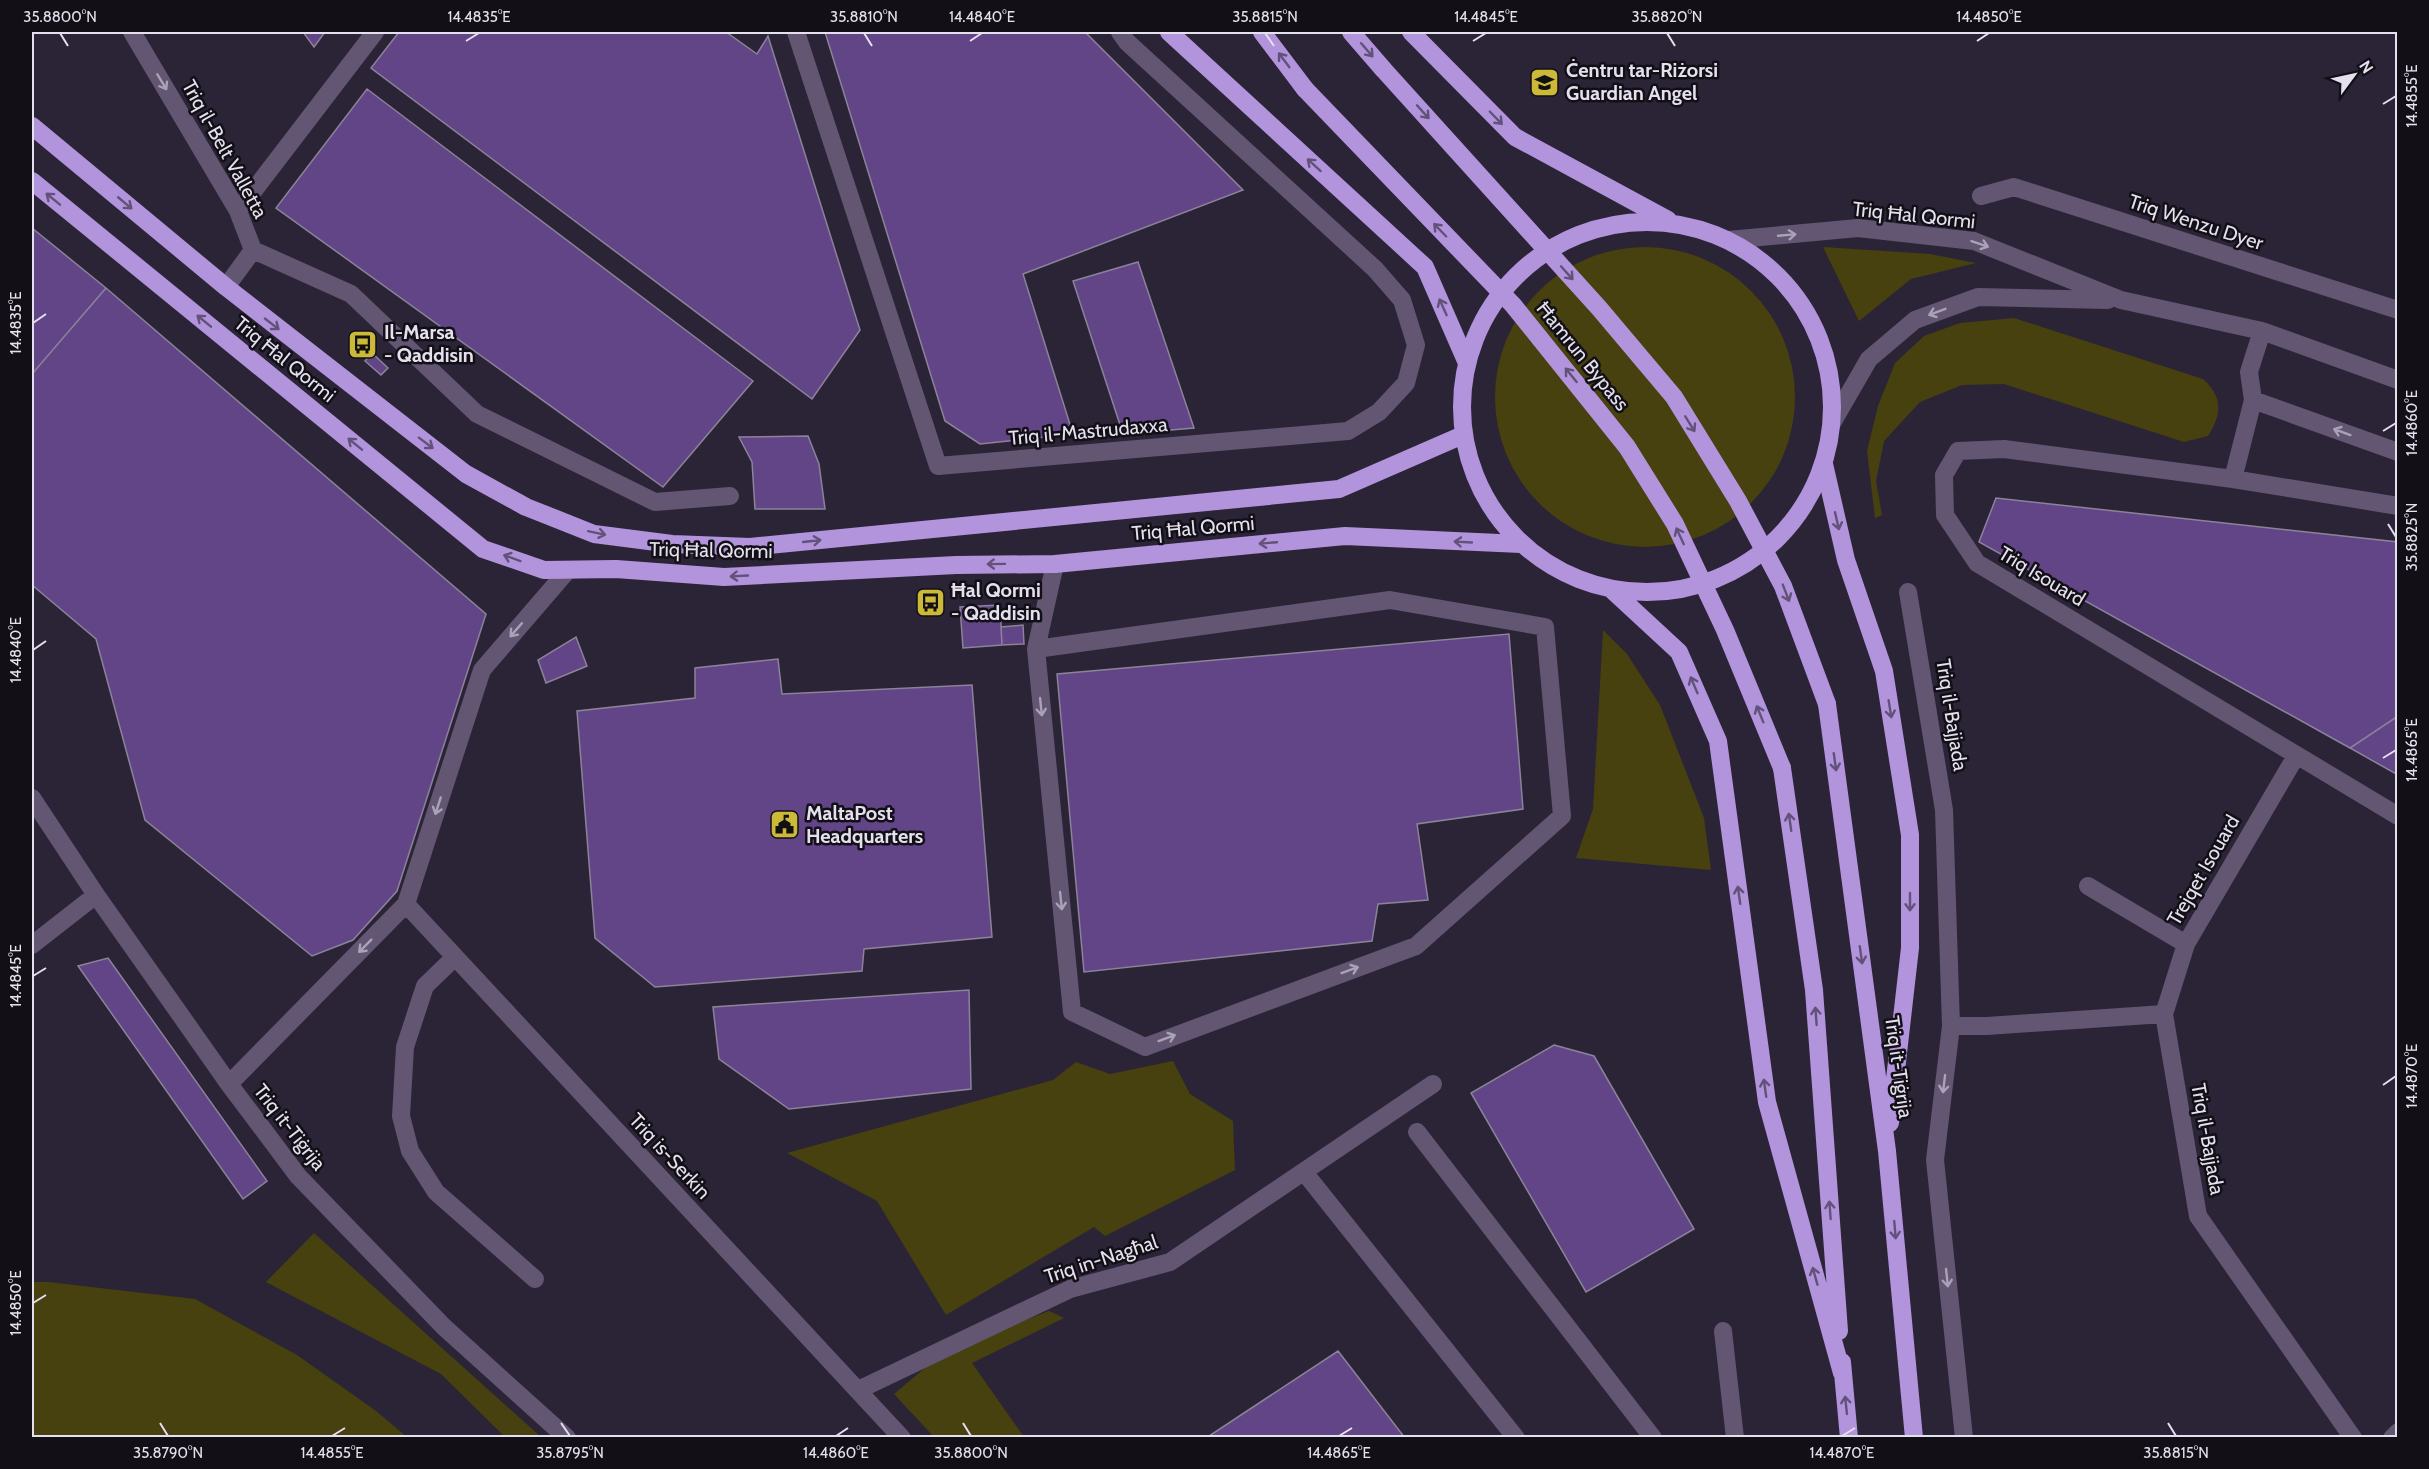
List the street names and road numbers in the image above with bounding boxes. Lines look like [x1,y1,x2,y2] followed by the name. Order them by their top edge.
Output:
[177,76,273,223] street label: Triq il-Belt Valletta
[2126,189,2267,255] street label: Triq Wenzu Dyer
[1851,197,1977,233] street label: Triq Ħal Qormi
[1532,297,1634,415] street label: Ħamrun Bypass
[230,311,340,407] street label: Triq Ħal Qormi
[1008,412,1169,450] street label: Triq il-Mastrudaxxa
[1131,511,1255,545] street label: Triq Ħal Qormi
[649,537,773,563] street label: Triq Ħal Qormi
[1994,541,2090,611] street label: Triq Isouard
[1931,657,1973,773] street label: Triq il-Bajjada
[2162,811,2244,929] street label: Trejqet Isouard
[1880,1014,1918,1120] street label: Triq it-Tiġrija
[249,1079,331,1175] street label: Triq it-Tiġrija
[2186,1081,2230,1197] street label: Triq il-Bajjada
[624,1108,716,1204] street label: Triq is-Serkin
[1041,1229,1161,1289] street label: Triq in-Nagħal

